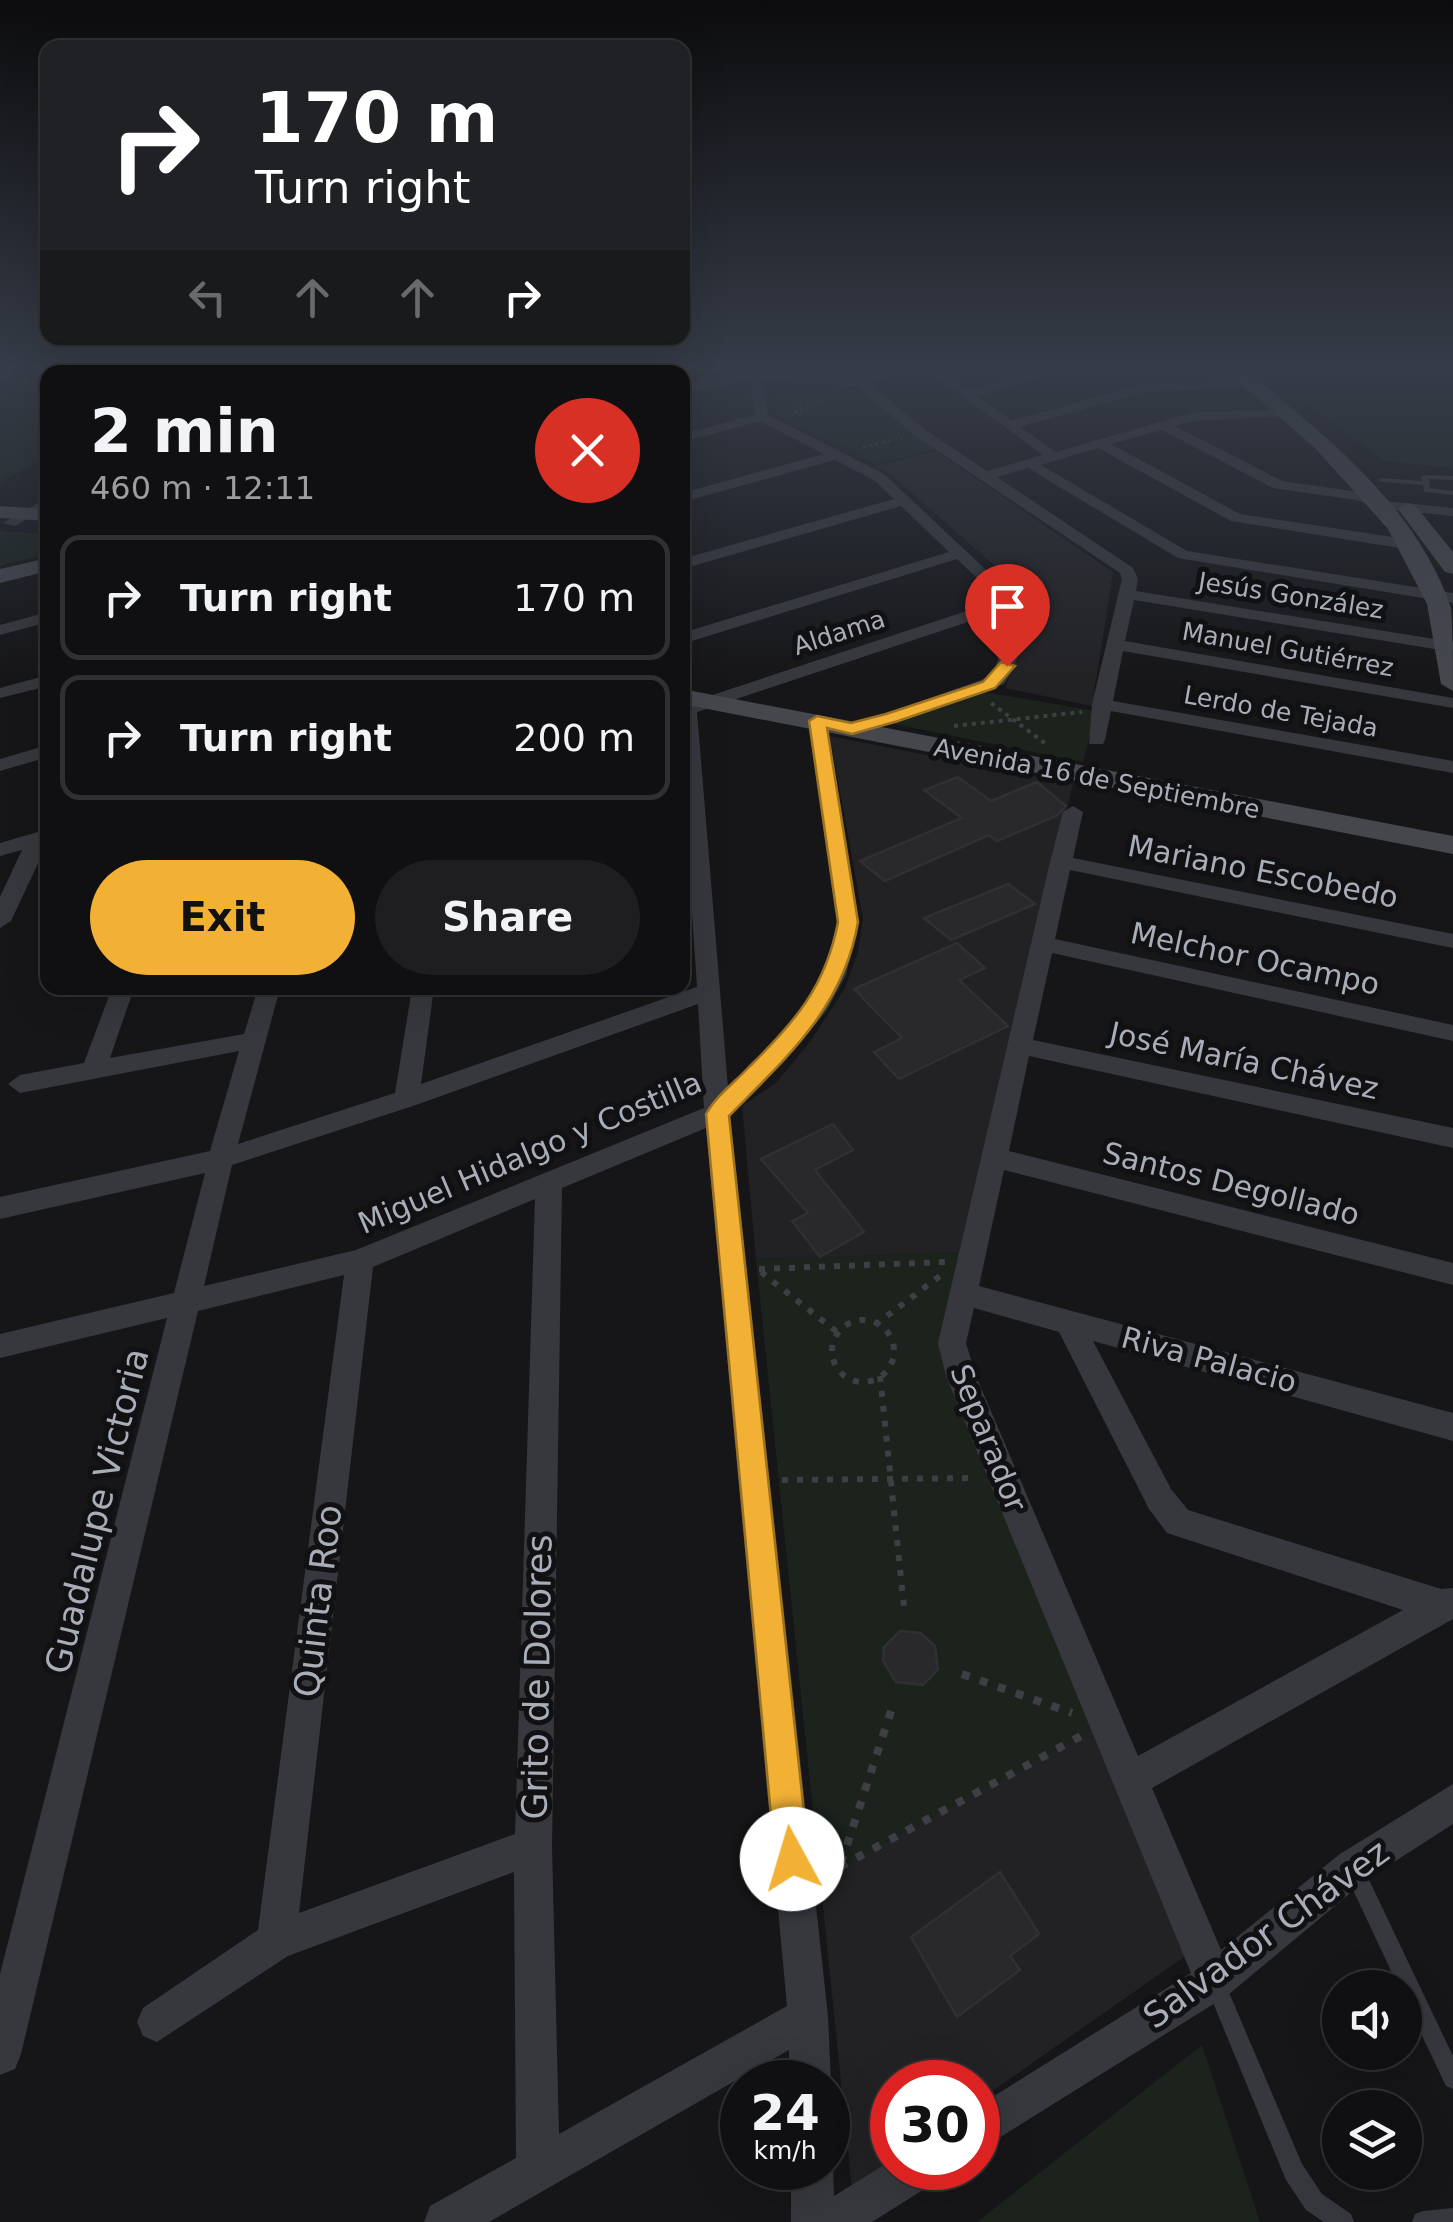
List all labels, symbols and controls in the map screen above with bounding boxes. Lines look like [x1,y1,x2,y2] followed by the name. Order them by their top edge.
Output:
[255,77,498,159] text: 170 m
[90,80,220,210] icon: right
[255,161,470,214] text: Turn right
[180,270,235,325] icon: left
[285,270,340,325] icon: ahead
[390,270,445,325] icon: ahead
[495,270,550,325] icon: right
[90,396,278,466] text: 2 min
[535,398,640,503] button: close
[90,469,315,507] text: 460 m · 12:11
[965,564,1050,667] pin
[1194,566,1386,624] street label: Jesús González
[95,570,150,625] icon: right
[180,576,392,620] text: Turn right
[513,576,635,620] text: 170 m
[980,579,1035,634] icon: arrive
[790,604,889,661] street label: Aldama
[1180,617,1396,682] street label: Manuel Gutiérrez
[1181,680,1380,743] street label: Lerdo de Tejada
[95,710,150,765] icon: right
[180,716,392,760] text: Turn right
[513,716,635,760] text: 200 m
[932,733,1262,824] street label: Avenida 16 de Septiembre
[1125,828,1401,915] street label: Mariano Escobedo
[90,860,355,975] button: Exit
[375,860,640,975] button: Share
[1127,915,1383,1002] street label: Melchor Ocampo
[1105,1014,1382,1106] street label: José María Chávez
[353,1064,707,1241] street label: Miguel Hidalgo y Costilla
[1099,1135,1363,1232] street label: Santos Degollado
[1118,1319,1301,1400] street label: Riva Palacio
[37,1344,157,1678] street label: Guadalupe Victoria
[943,1359,1034,1517] street label: Separador
[286,1503,350,1699] street label: Quinta Roo
[515,1534,559,1820] street label: Grito de Dolores
[740,1807,844,1911] position arrow
[1136,1832,1396,2036] street label: Salvador Chávez
[1322,1970,1422,2190] map controls
[1322,1970,1422,2070] button: sound
[870,2060,1000,2190] speed limit sign: 30
[750,2084,820,2142] text: 24
[1322,2090,1422,2190] button: layers
[753,2136,817,2165] text: km/h

